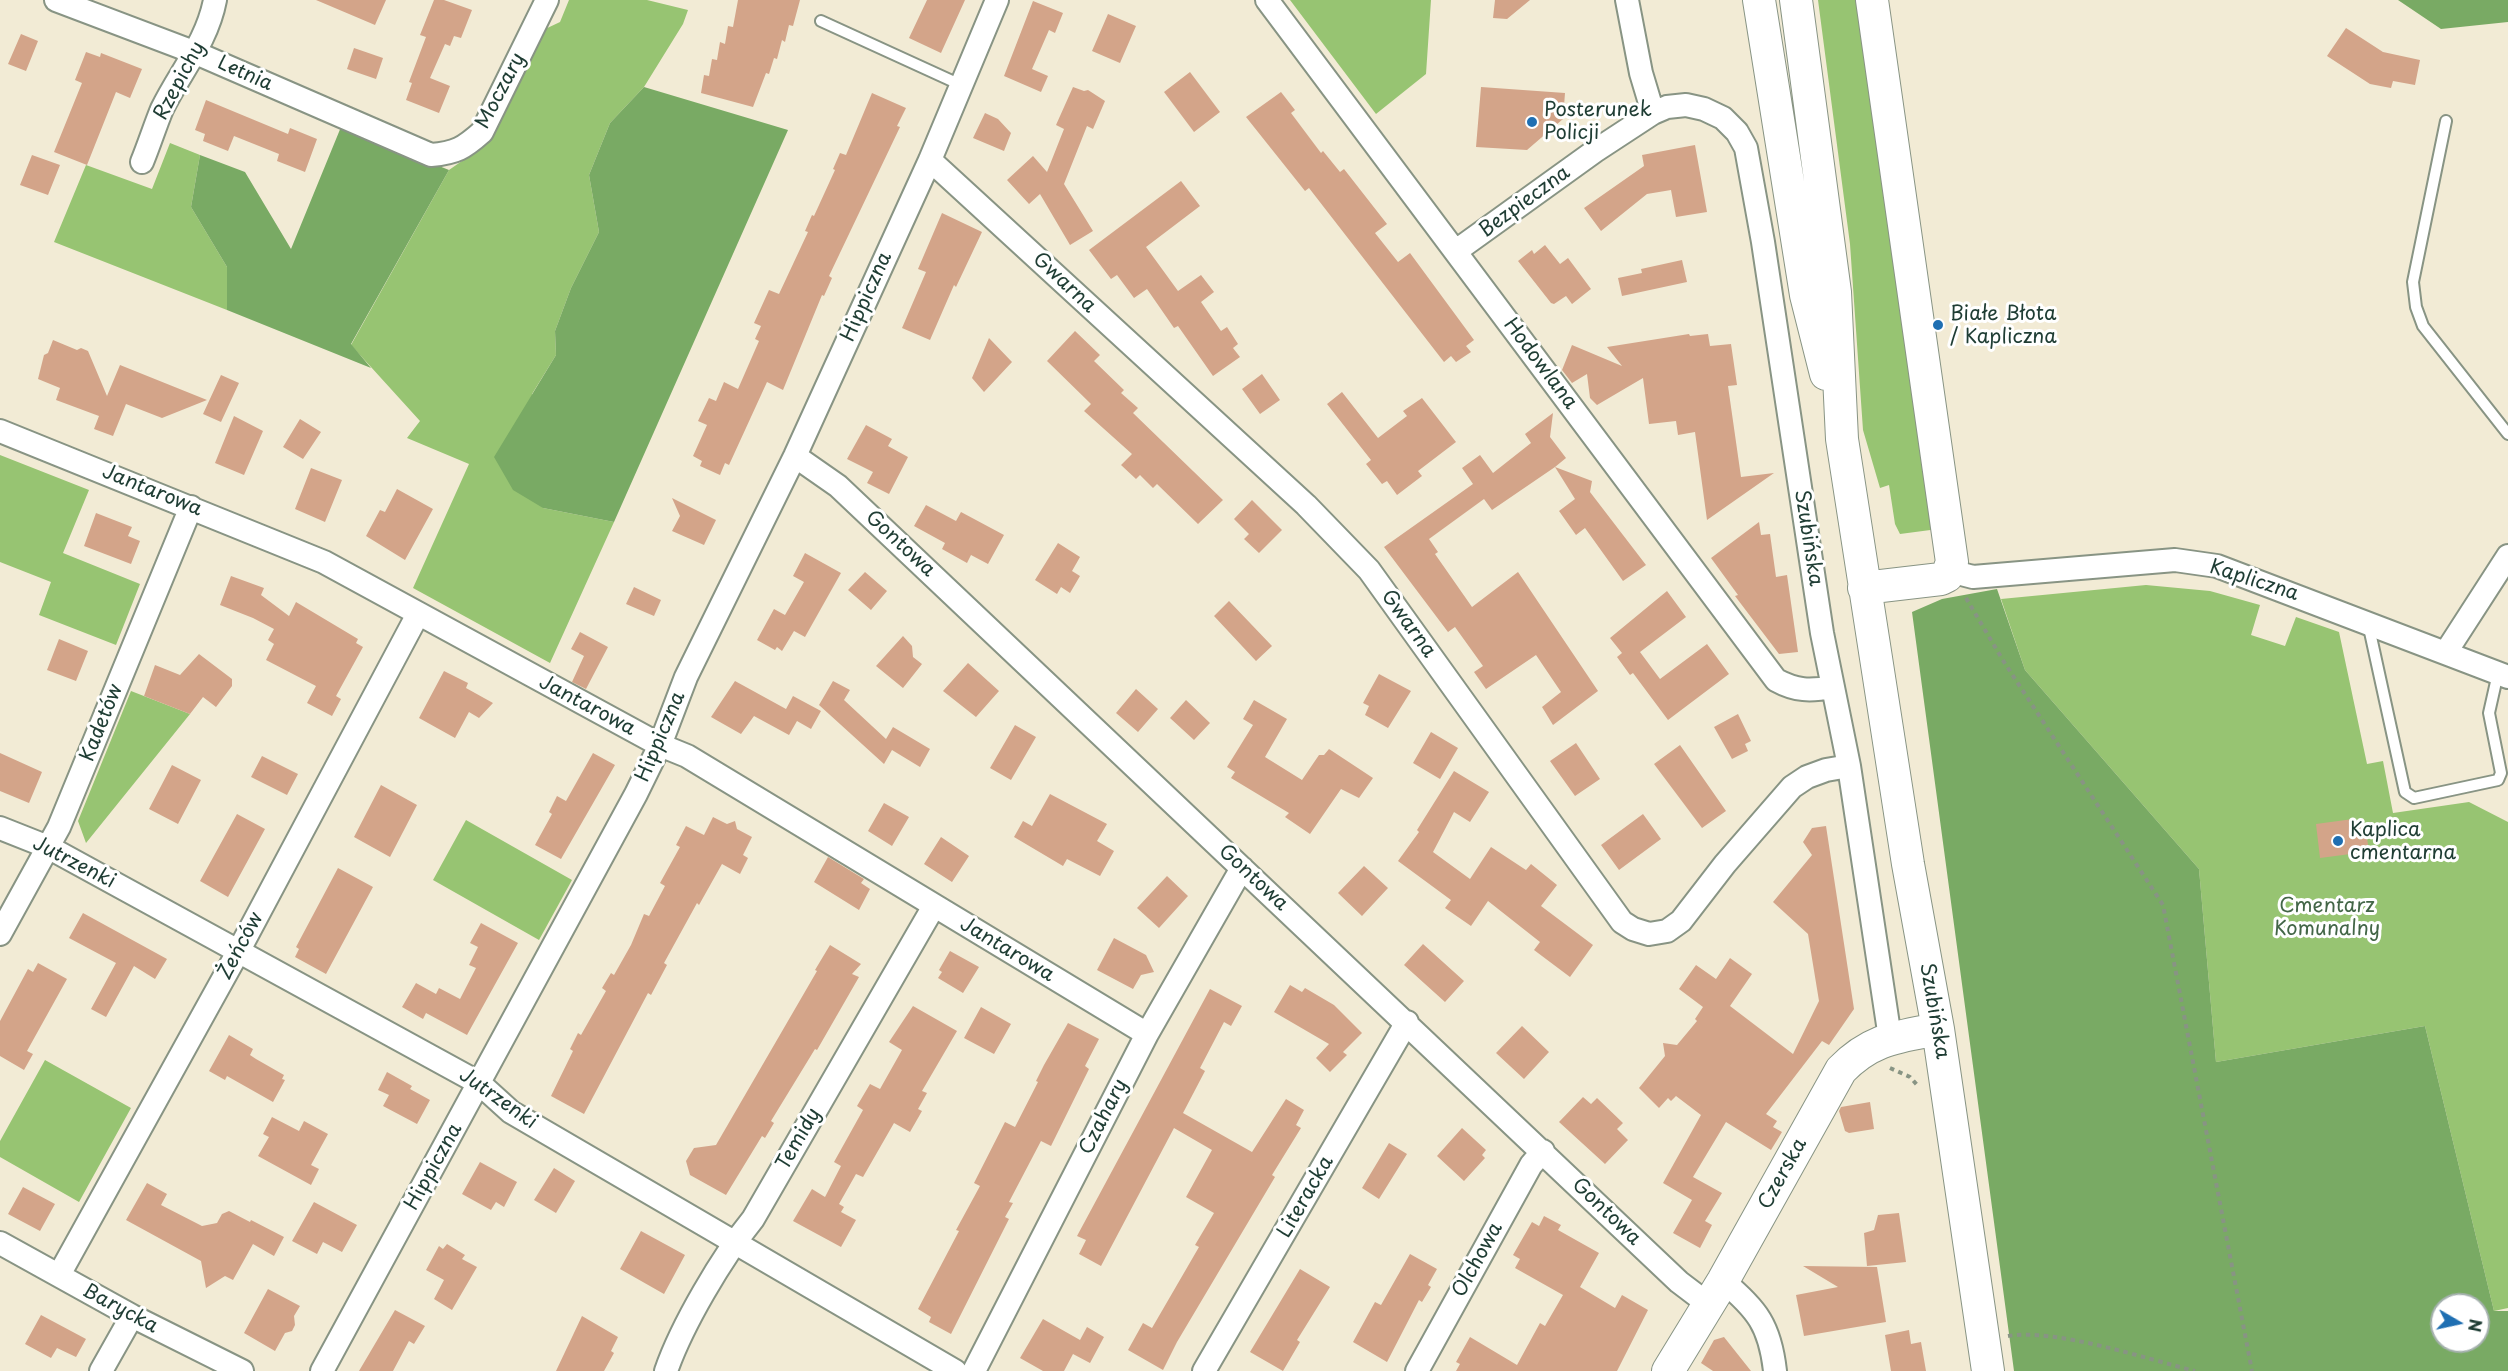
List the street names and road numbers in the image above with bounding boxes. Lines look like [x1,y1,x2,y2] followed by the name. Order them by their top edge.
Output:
[149,38,211,124] street label: Rzepichy
[471,49,531,133] street label: Moczary
[214,51,276,97] street label: Letnia
[1475,161,1575,243] street label: Bezpieczna
[837,248,897,346] street label: Hippiczna
[1027,248,1101,318] street label: Gwarna
[1498,314,1582,414] street label: Hodowlana
[98,460,206,522] street label: Jantarowa
[1789,488,1827,588] street label: Szubińska
[860,506,940,582] street label: Gontowa
[2207,555,2301,607] street label: Kapliczna
[1375,586,1441,662] street label: Gwarna
[535,671,639,741] street label: Jantarowa
[76,681,128,765] street label: Kadetów
[631,688,691,786] street label: Hippiczna
[29,832,119,894] street label: Jutrzenki
[1213,840,1293,916] street label: Gontowa
[213,908,269,984] street label: Żeńców
[955,912,1059,988] street label: Jantarowa
[1914,961,1954,1061] street label: Szubińska
[454,1063,542,1135] street label: Jutrzenki
[1075,1075,1133,1159] street label: Czahary
[772,1104,826,1174] street label: Temidy
[400,1119,468,1215] street label: Hippiczna
[1754,1134,1812,1214] street label: Czerska
[1273,1152,1339,1242] street label: Literacka
[1566,1173,1646,1251] street label: Gontowa
[1448,1218,1508,1302] street label: Olchowa
[78,1279,162,1339] street label: Barycka

